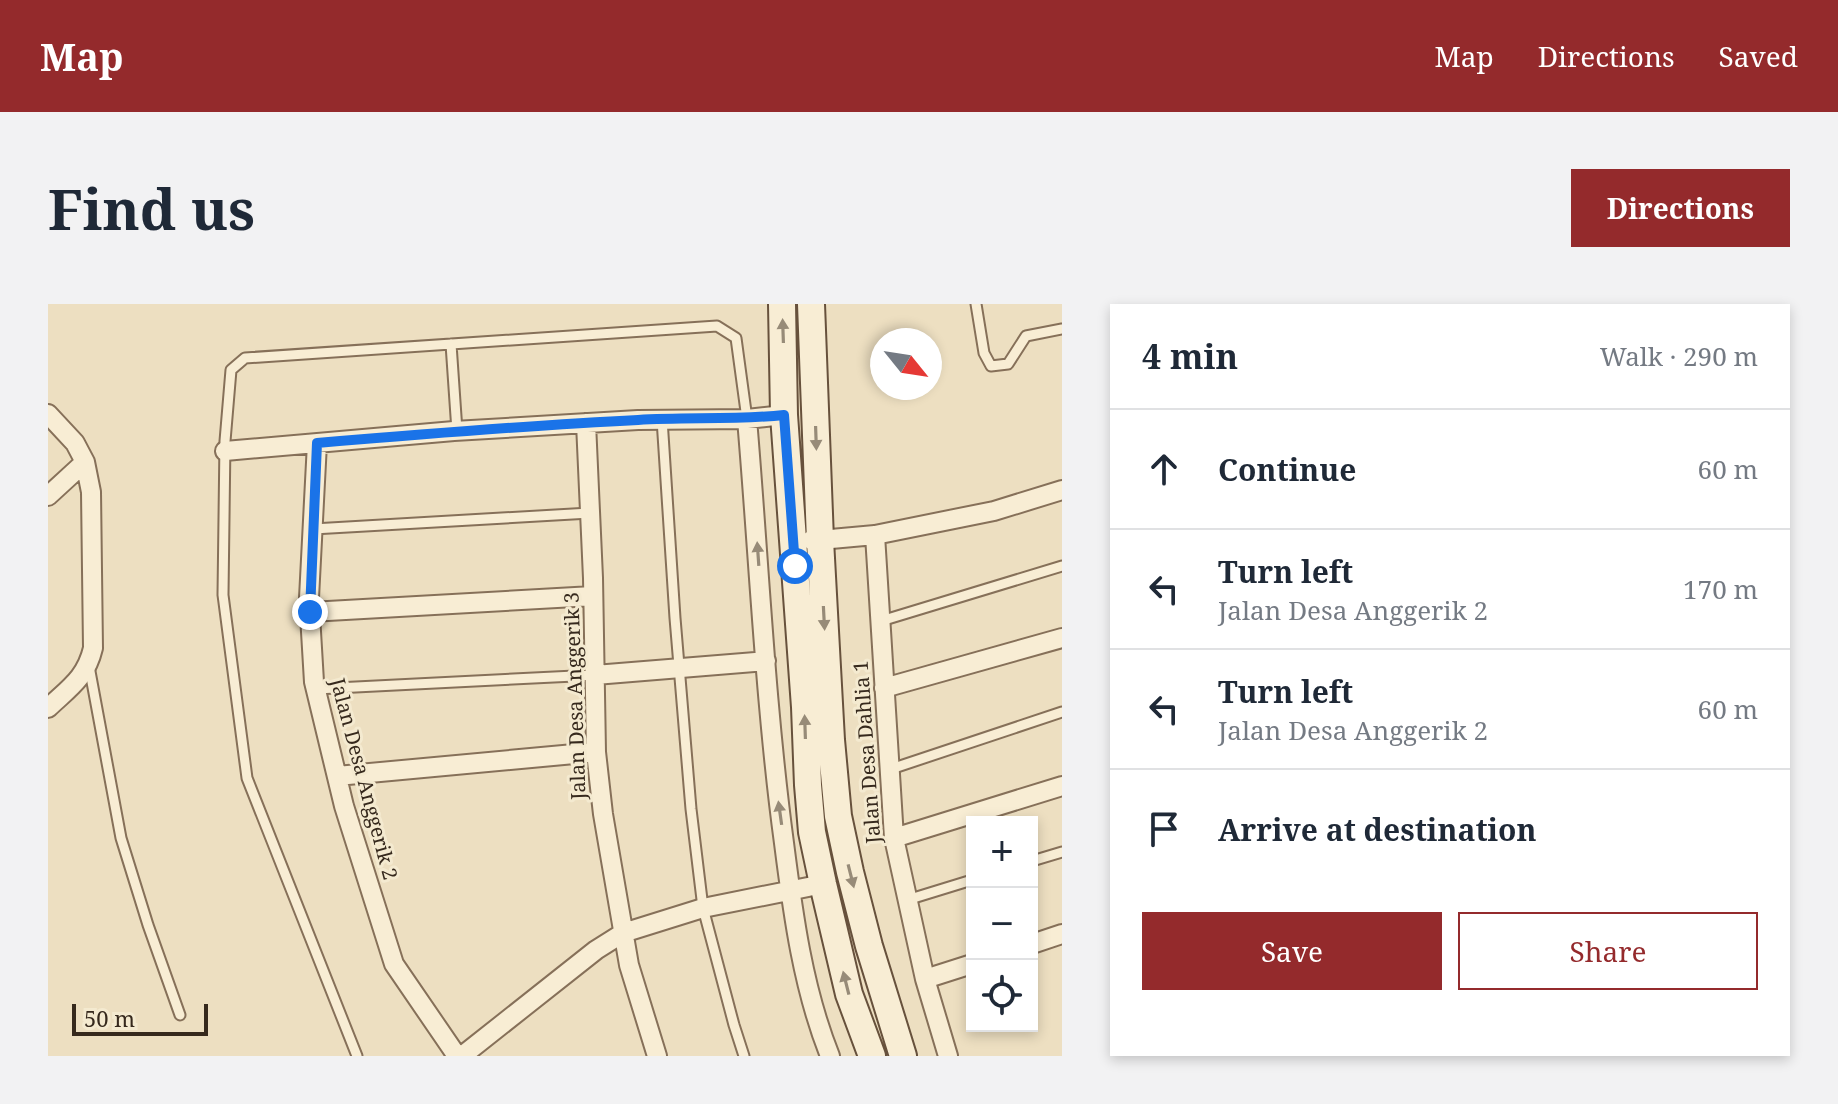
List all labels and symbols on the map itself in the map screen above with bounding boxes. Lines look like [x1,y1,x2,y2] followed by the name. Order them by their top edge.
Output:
[777,318,790,343] one-way arrow
[870,328,942,400] north arrow
[810,426,823,451] one-way arrow
[751,541,764,566] one-way arrow
[777,548,813,584] route start
[557,592,592,801] street label: Jalan Desa Anggerik 3
[292,594,328,630] route end
[818,606,831,631] one-way arrow
[847,660,886,845] street label: Jalan Desa Dahlia 1
[324,674,404,883] street label: Jalan Desa Anggerik 2
[799,714,812,739] one-way arrow
[773,801,786,826] one-way arrow
[845,864,858,889] one-way arrow
[840,970,852,995] one-way arrow
[72,1000,208,1036] scale bar

